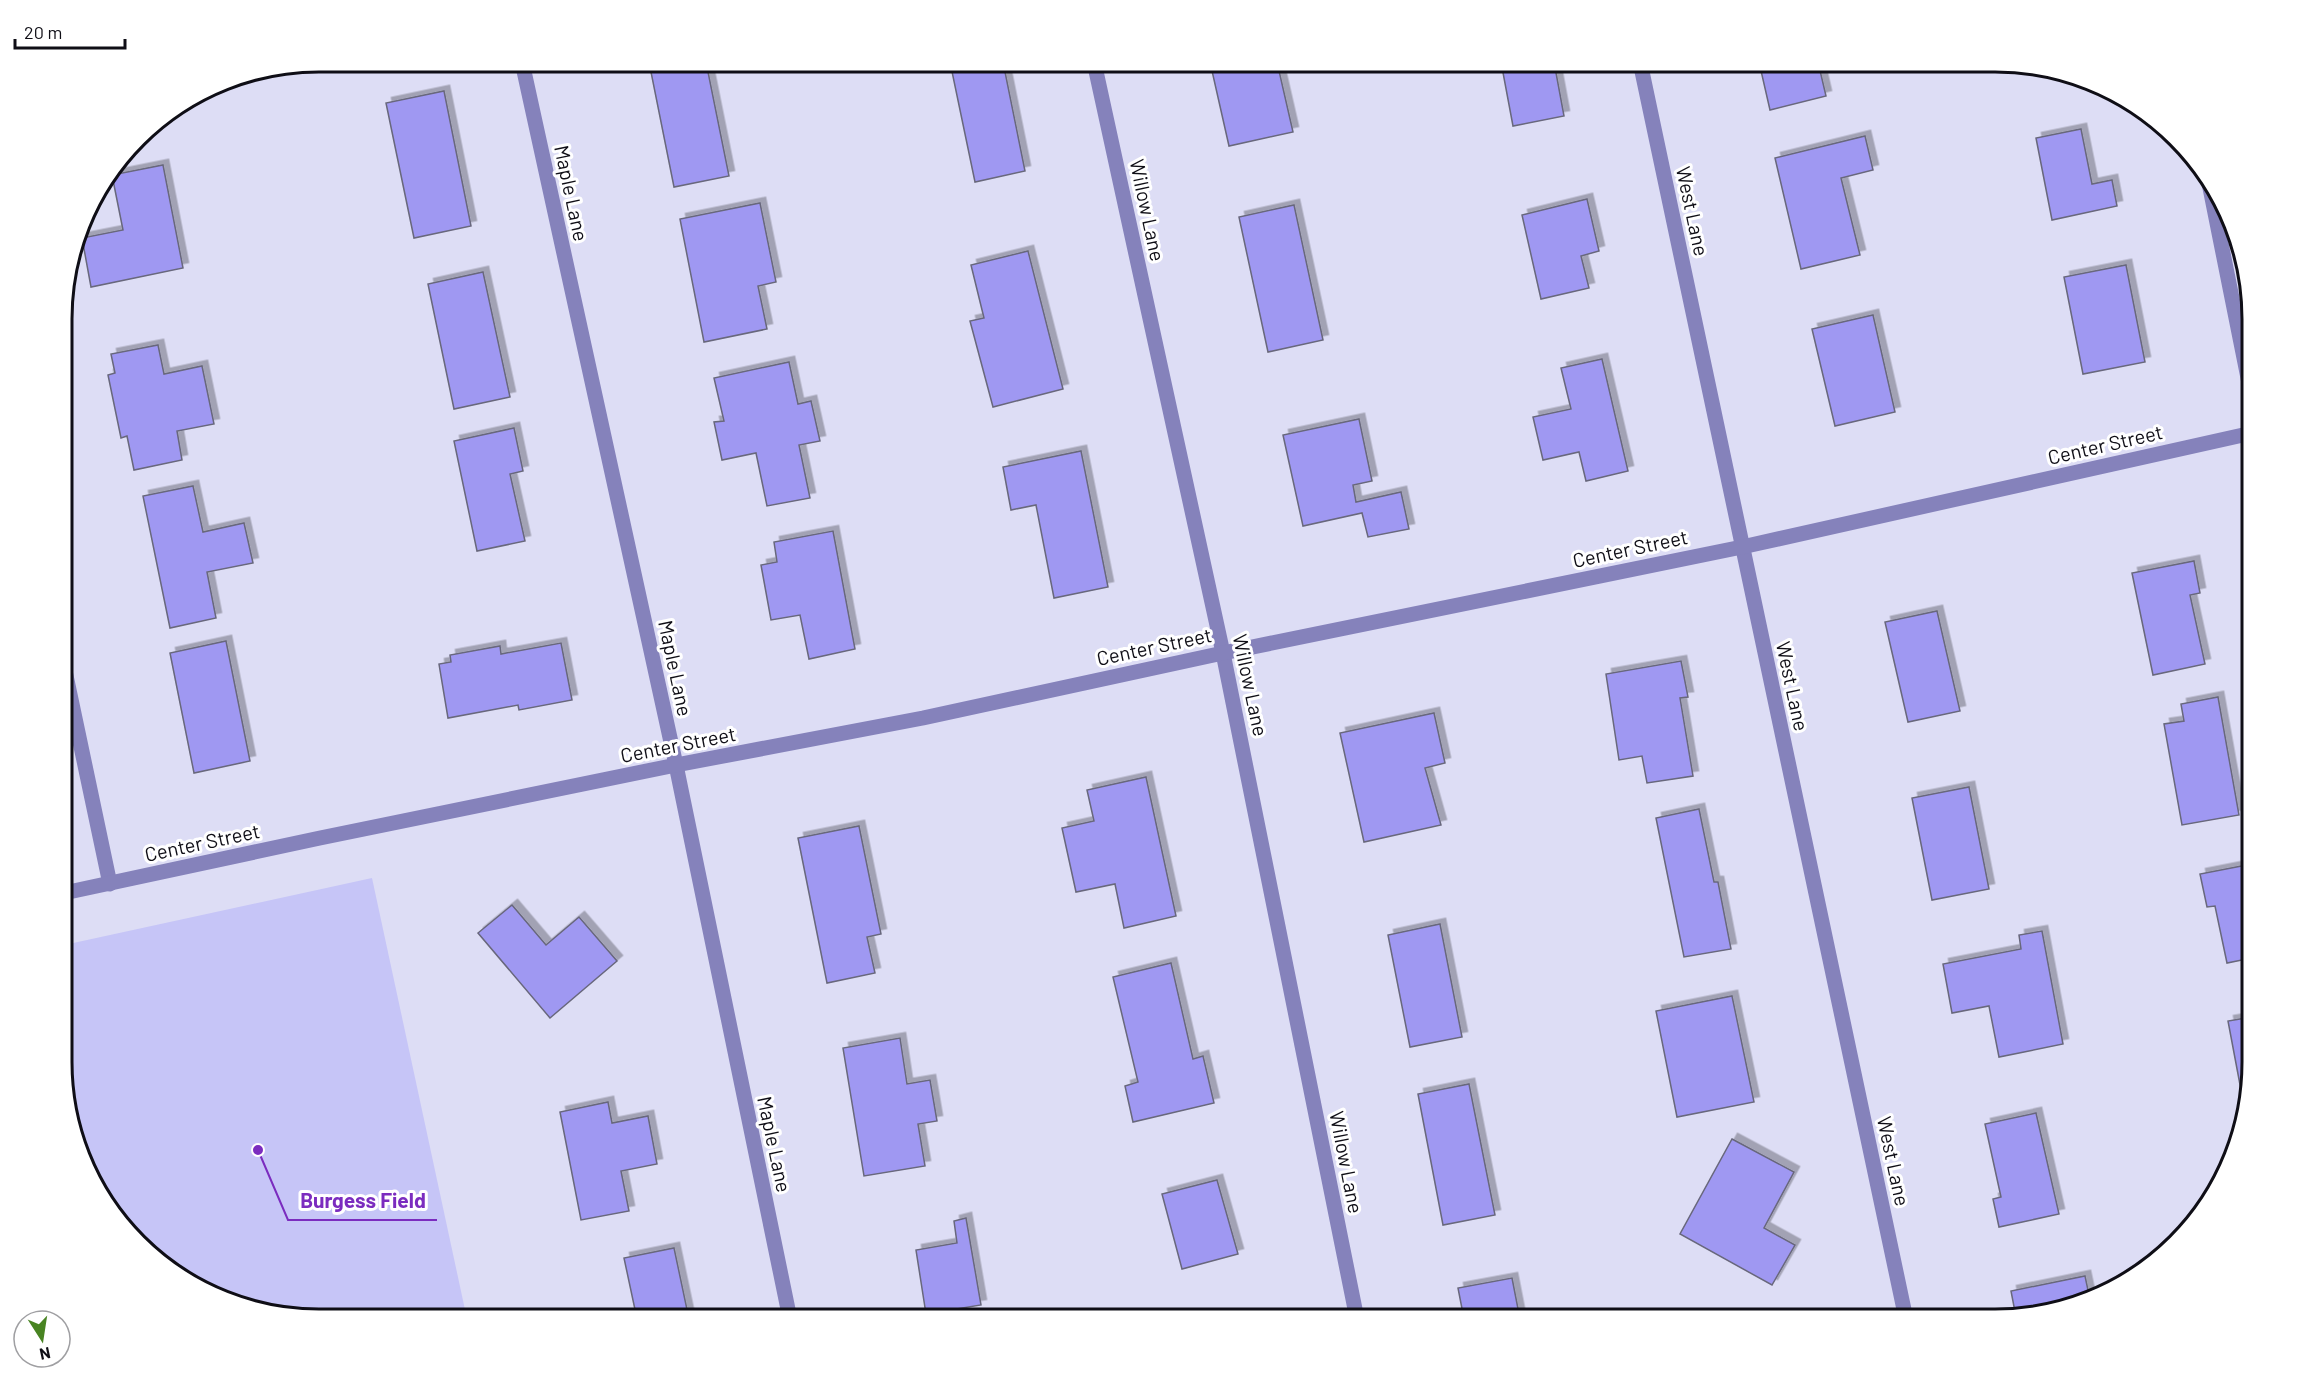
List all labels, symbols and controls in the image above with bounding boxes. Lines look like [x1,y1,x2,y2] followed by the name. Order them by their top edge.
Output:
[15,12,124,50] scale bar
[24,21,62,43] text: 20 m
[550,143,594,243] street label: Maple Lane
[1125,157,1171,263] street label: Willow Lane
[1672,164,1714,258] street label: West Lane
[2045,419,2165,469] street label: Center Street
[1570,524,1690,572] street label: Center Street
[654,618,698,718] street label: Maple Lane
[1094,622,1214,670] street label: Center Street
[1228,632,1274,738] street label: Willow Lane
[1772,639,1814,733] street label: West Lane
[618,721,738,767] street label: Center Street
[142,818,262,866] street label: Center Street
[753,1094,797,1194] street label: Maple Lane
[1325,1109,1369,1215] street label: Willow Lane
[1873,1114,1915,1208] street label: West Lane
[288,1181,437,1220] callout: Burgess Field
[300,1187,426,1212] text: Burgess Field
[12,1309,72,1369] north arrow
[38,1344,52,1365] text: N

